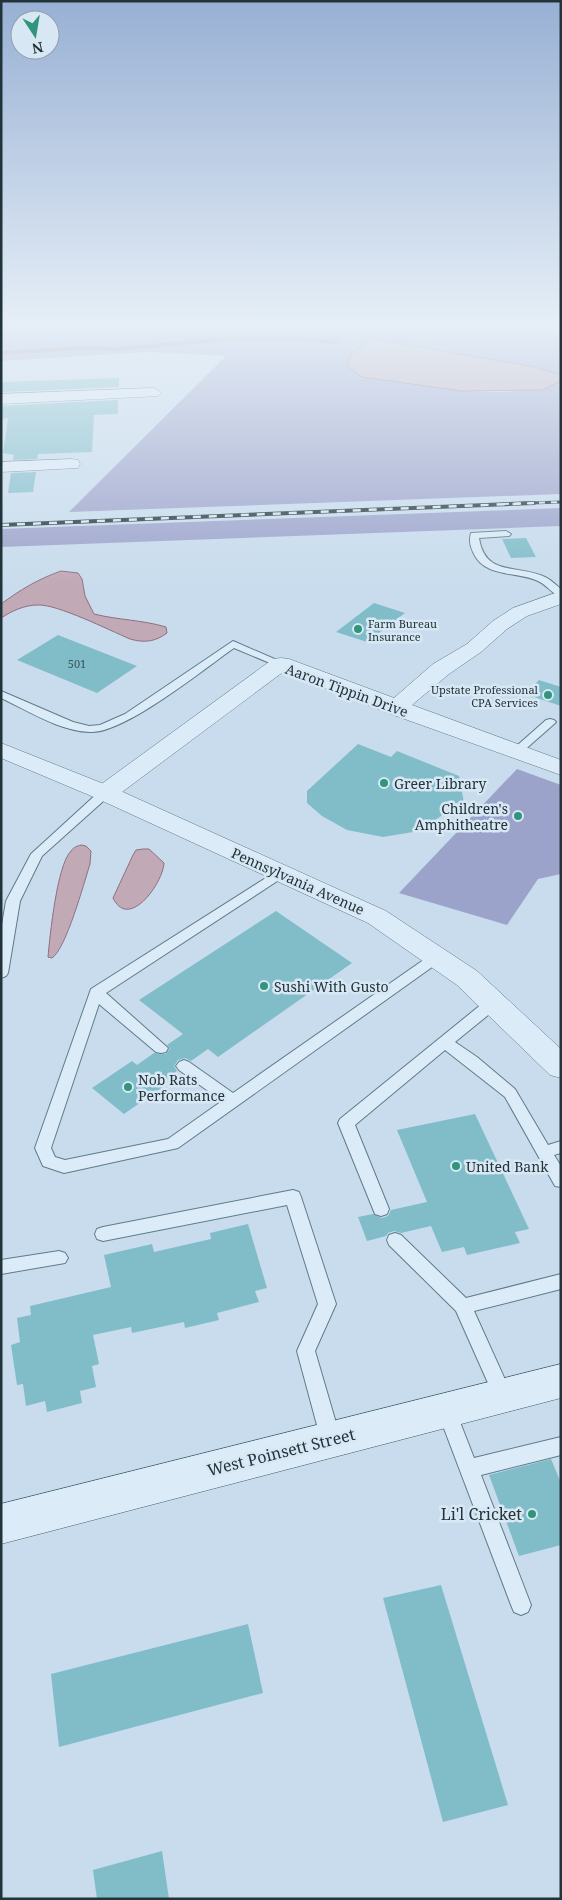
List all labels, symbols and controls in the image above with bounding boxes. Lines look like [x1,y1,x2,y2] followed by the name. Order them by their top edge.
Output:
[10,10,60,60] north arrow
[30,38,45,59] text: N
[368,616,437,644] place label: Farm Bureau Insurance
[352,623,364,635] marker: Farm Bureau Insurance
[68,656,86,671] house number: 501
[283,659,411,721] street label: Aaron Tippin Drive
[431,682,539,710] place label: Upstate Professional CPA Services
[542,689,554,701] marker: Upstate Professional CPA Services
[394,774,486,793] place label: Greer Library
[378,777,390,789] marker: Greer Library
[415,799,508,834] place label: Children's Amphitheatre
[512,810,524,822] marker: Children's Amphitheatre
[229,843,367,919] street label: Pennsylvania Avenue
[274,977,389,996] place label: Sushi With Gusto
[258,980,270,992] marker: Sushi With Gusto
[138,1070,225,1105] place label: Nob Rats Performance
[122,1081,134,1093] marker: Nob Rats Performance
[466,1157,549,1176] place label: United Bank
[450,1160,462,1172] marker: United Bank
[205,1423,358,1481] street label: West Poinsett Street
[441,1503,522,1525] place label: Li'l Cricket
[526,1508,538,1520] marker: Li'l Cricket

